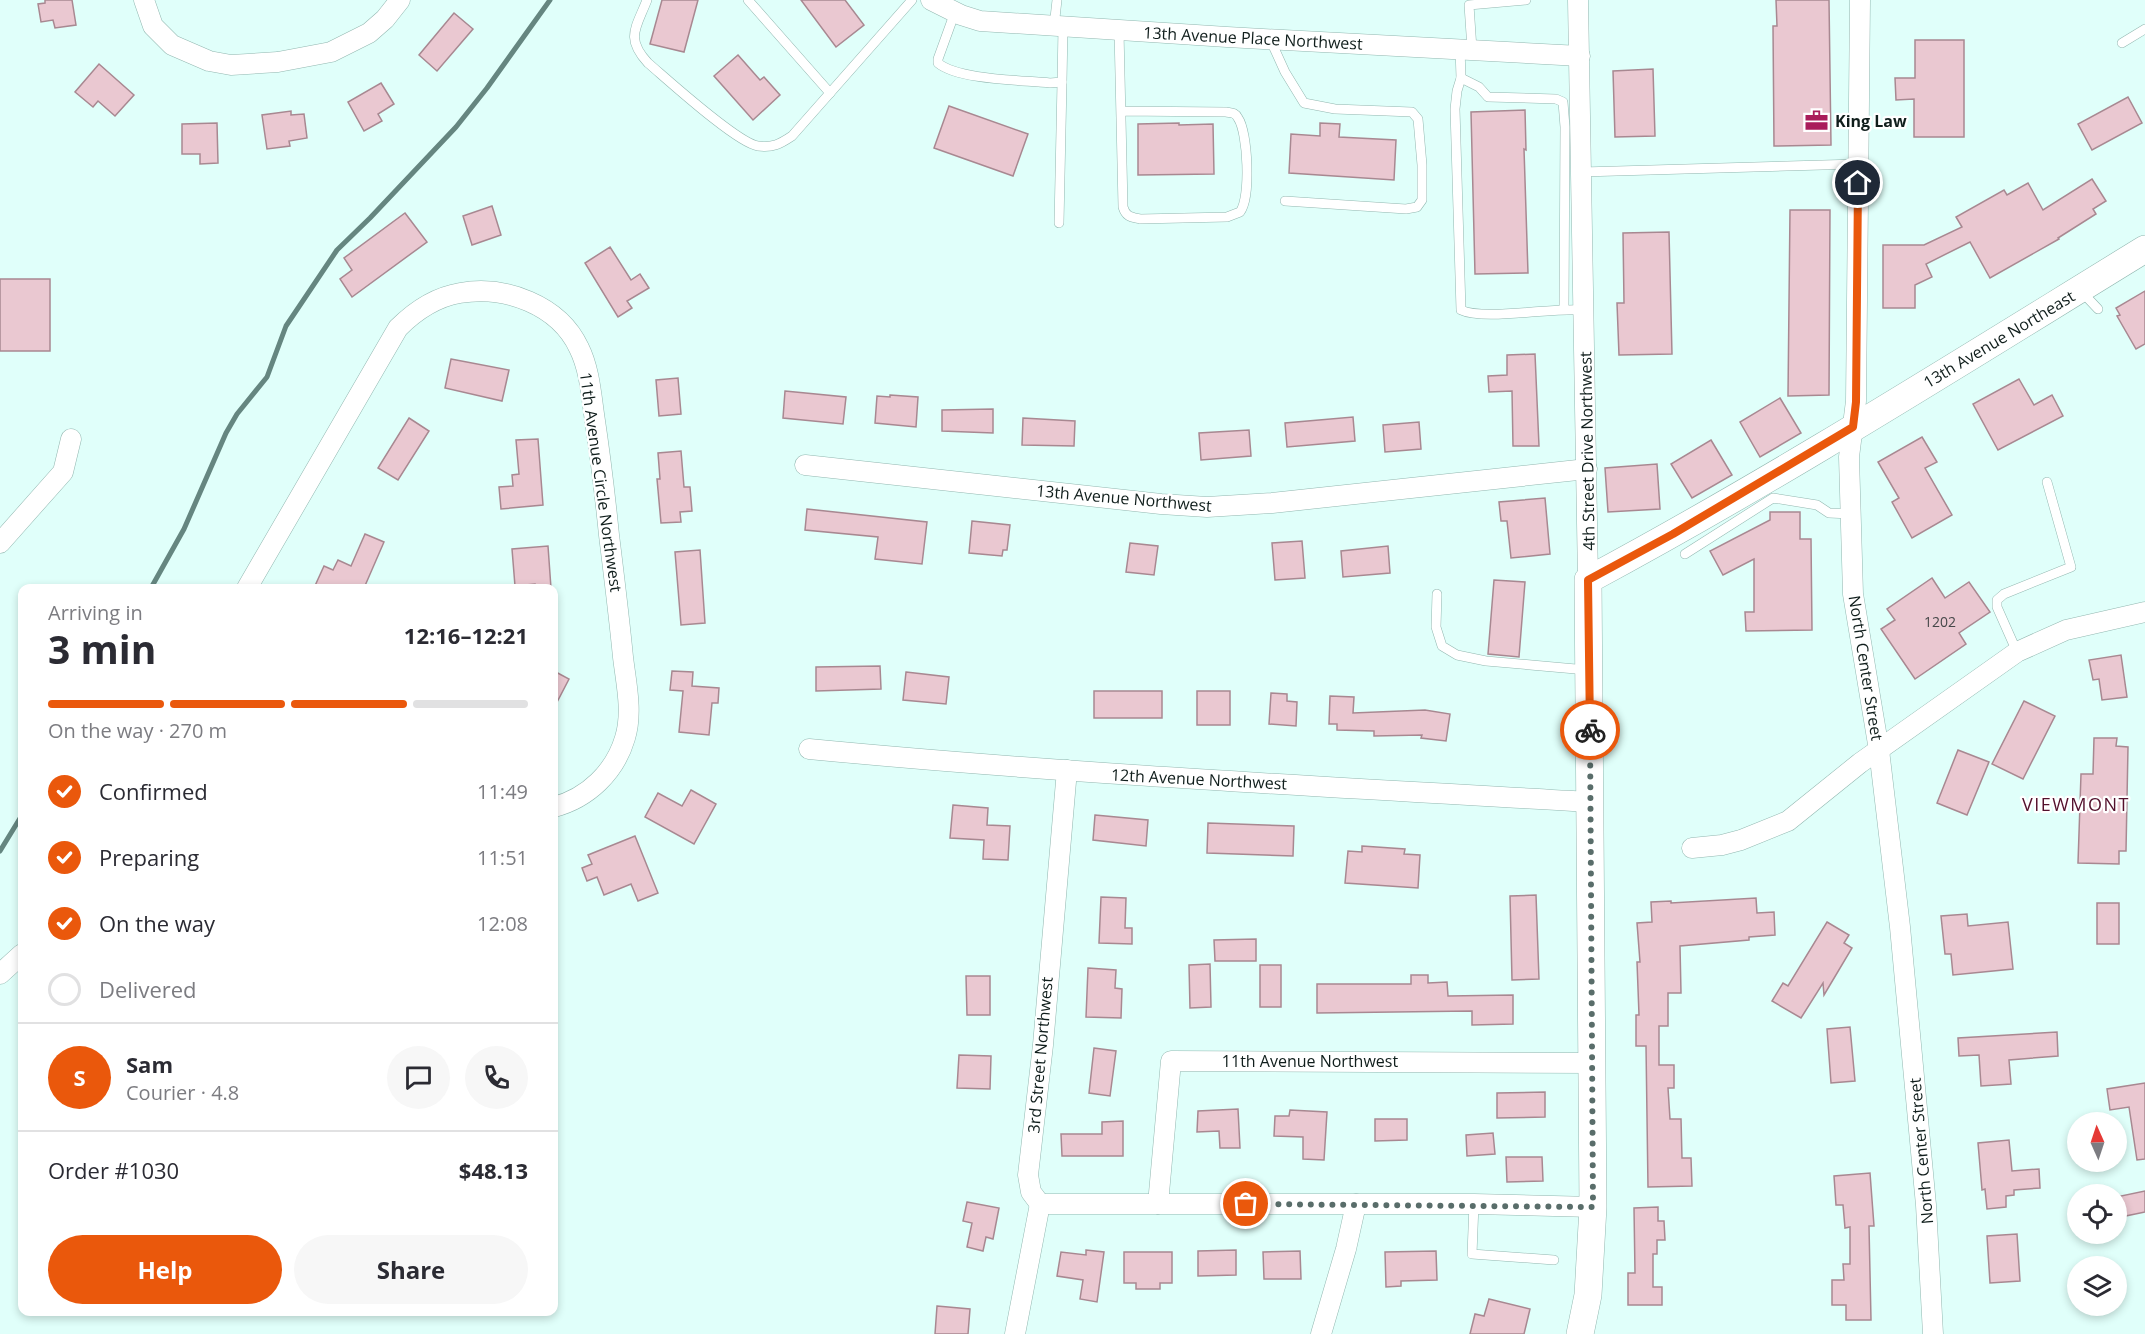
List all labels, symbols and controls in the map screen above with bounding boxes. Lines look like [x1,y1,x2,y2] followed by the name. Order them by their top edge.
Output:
[1143,21,1364,55] street label: 13th Avenue Place Northwest
[1804,108,1830,134] office icon: King Law
[1835,110,1907,132] place label: King Law
[1832,157,1883,208] pin
[1841,166,1874,199] icon: home
[1919,285,2079,393] street label: 13th Avenue Northeast
[1574,351,1600,551] street label: 4th Street Drive Northwest
[575,371,627,594] street label: 11th Avenue Circle Northwest
[1035,479,1213,517] street label: 13th Avenue Northwest
[1844,594,1888,743] street label: North Center Street
[48,599,143,626] text: Arriving in
[1924,612,1956,631] house number: 1202
[404,620,528,650] text: 12:16–12:21
[48,622,156,675] text: 3 min
[1560,700,1620,760] courier
[1574,714,1607,747] icon: bike
[48,717,227,744] text: On the way · 270 m
[1110,763,1288,795] street label: 12th Avenue Northwest
[48,775,81,808] icon: check
[99,776,208,806] text: Confirmed
[477,778,528,805] text: 11:49
[2022,792,2130,816] district label: VIEWMONT
[48,841,81,874] icon: check
[99,842,199,872] text: Preparing
[477,844,528,871] text: 11:51
[48,907,81,940] icon: check
[99,908,215,938] text: On the way
[477,910,528,937] text: 12:08
[99,974,197,1004] text: Delivered
[1022,976,1058,1134] street label: 3rd Street Northwest
[387,1046,450,1109] button: chat
[465,1046,528,1109] button: phone
[126,1049,173,1079] text: Sam
[1222,1050,1398,1072] street label: 11th Avenue Northwest
[73,1062,86,1092] text: S
[1904,1077,1938,1225] street label: North Center Street
[126,1079,239,1106] text: Courier · 4.8
[2067,1112,2127,1172] north arrow
[2067,1112,2127,1316] map controls
[48,1155,179,1185] text: Order #1030
[459,1155,528,1185] text: $48.13
[1220,1178,1271,1229] pin
[2067,1184,2127,1244] button: locate
[1229,1187,1262,1220] icon: bag
[48,1235,282,1304] button: Help
[294,1235,528,1304] button: Share
[2067,1256,2127,1316] button: layers

